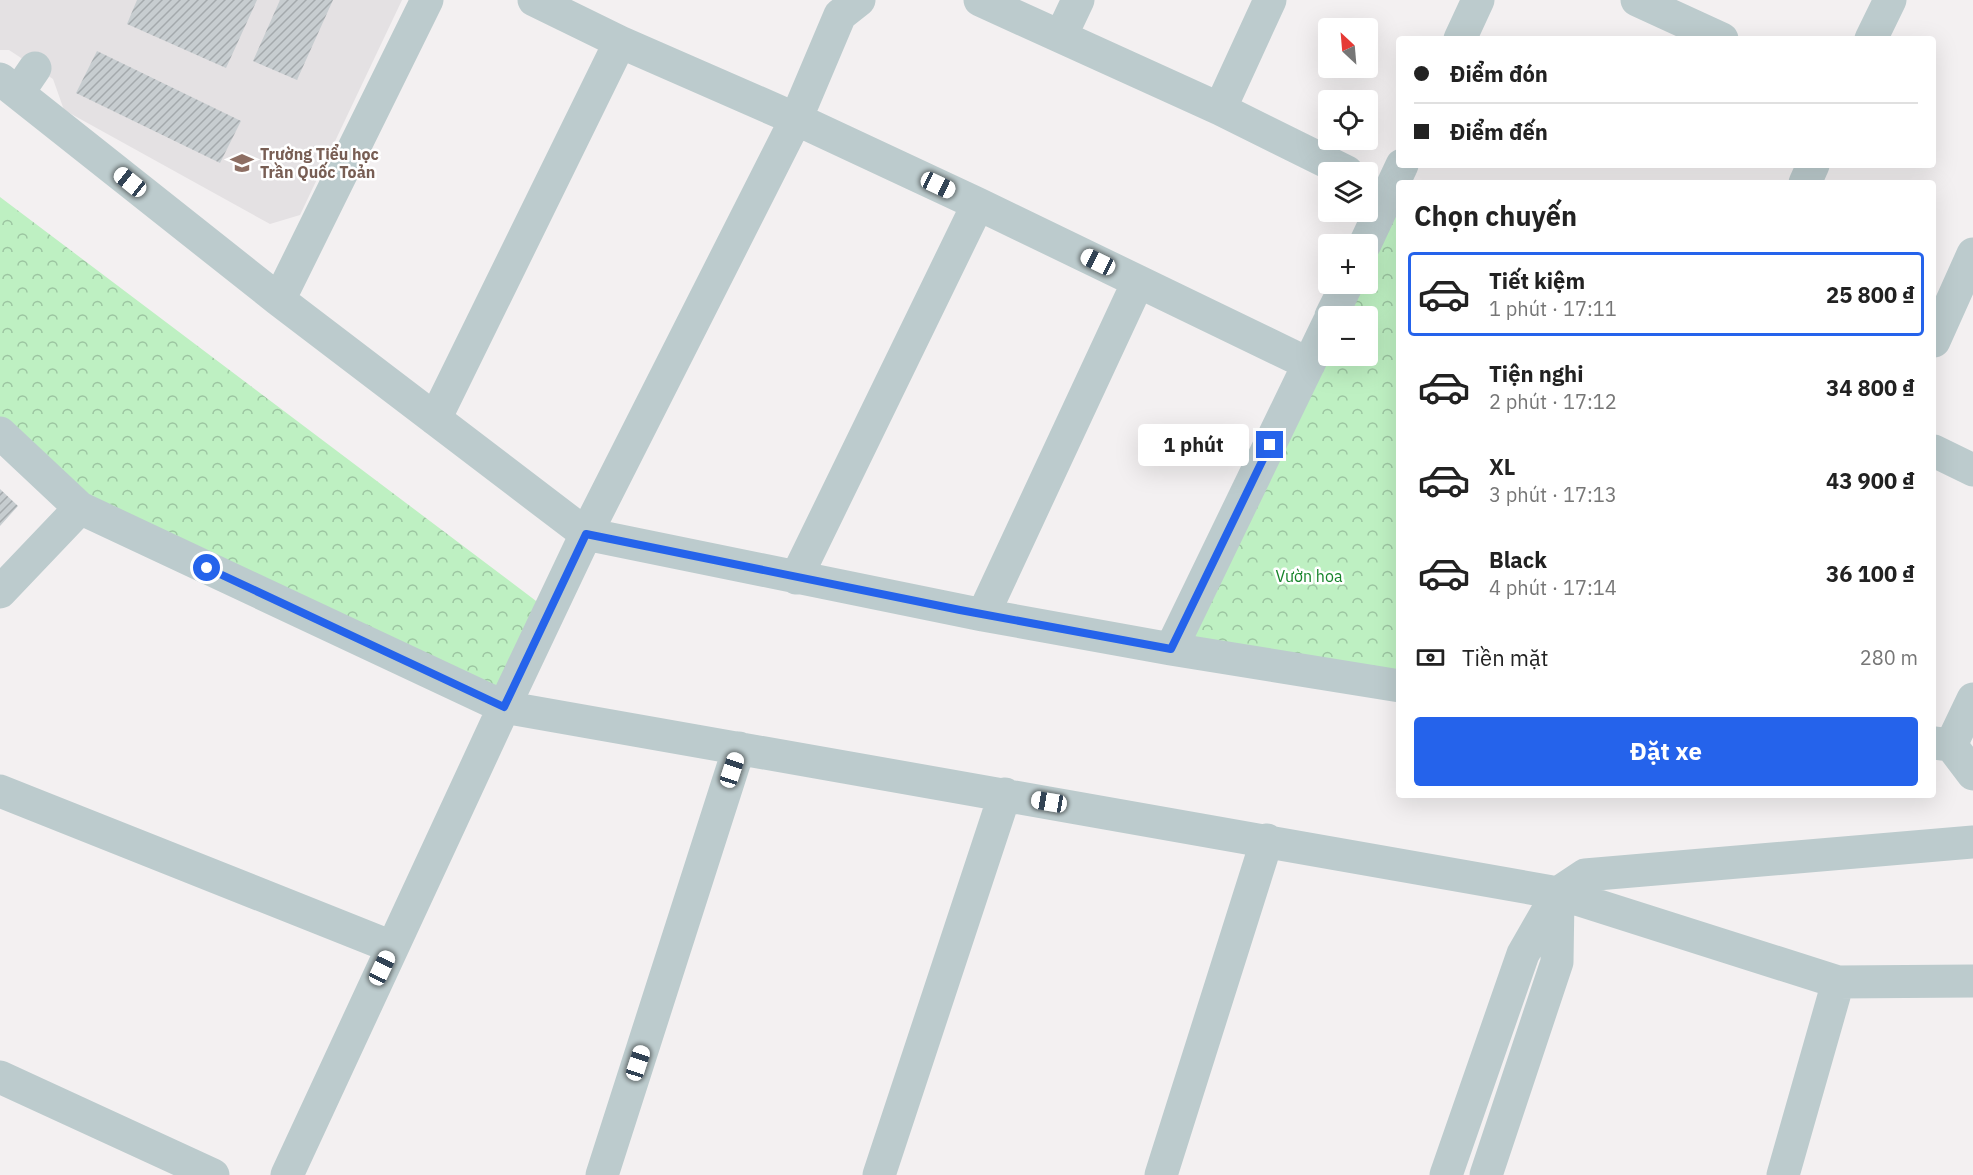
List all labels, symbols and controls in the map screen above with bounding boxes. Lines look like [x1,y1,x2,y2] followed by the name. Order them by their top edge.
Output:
[1318,18,1378,78] north arrow
[1318,18,1378,366] map controls
[1450,59,1548,88] text: Điểm đón
[1318,90,1378,150] button: locate
[1450,117,1548,146] text: Điểm đến
[260,144,379,182] place label: Trường Tiểu học Trần Quốc Toản
[229,150,255,176] school or university icon: Trường Tiểu học Trần Quốc Toản
[1318,162,1378,222] button: layers
[110,164,150,200] car
[918,169,958,201] car
[1414,198,1577,233] text: Chọn chuyến
[1318,234,1378,294] button: +
[1078,246,1118,278] car
[1489,266,1585,295] text: Tiết kiệm
[1417,267,1471,321] icon: car
[1826,280,1915,309] text: 25 800 ₫
[1489,295,1617,322] text: 1 phút · 17:11
[1318,306,1378,366] button: −
[1489,359,1583,388] text: Tiện nghi
[1417,360,1471,414] icon: car
[1826,373,1915,402] text: 34 800 ₫
[1489,388,1617,415] text: 2 phút · 17:12
[1138,424,1249,466] callout: 1 phút
[1163,431,1224,458] text: 1 phút
[1256,431,1283,458] route end
[1489,452,1515,481] text: XL
[1417,453,1471,507] icon: car
[1826,466,1915,495] text: 43 900 ₫
[1489,481,1617,508] text: 3 phút · 17:13
[1489,545,1547,574] text: Black
[1417,546,1471,600] icon: car
[193,554,220,581] route start
[1826,559,1915,588] text: 36 100 ₫
[1276,566,1343,586] park label: Vườn hoa
[1489,574,1617,601] text: 4 phút · 17:14
[1414,641,1447,674] icon: cash
[1462,643,1549,672] text: Tiền mặt
[1860,644,1918,671] text: 280 m
[1414,717,1918,786] button: Đặt xe
[718,750,746,790] car
[1030,790,1068,814] car
[366,948,398,988] car
[624,1043,652,1083] car

